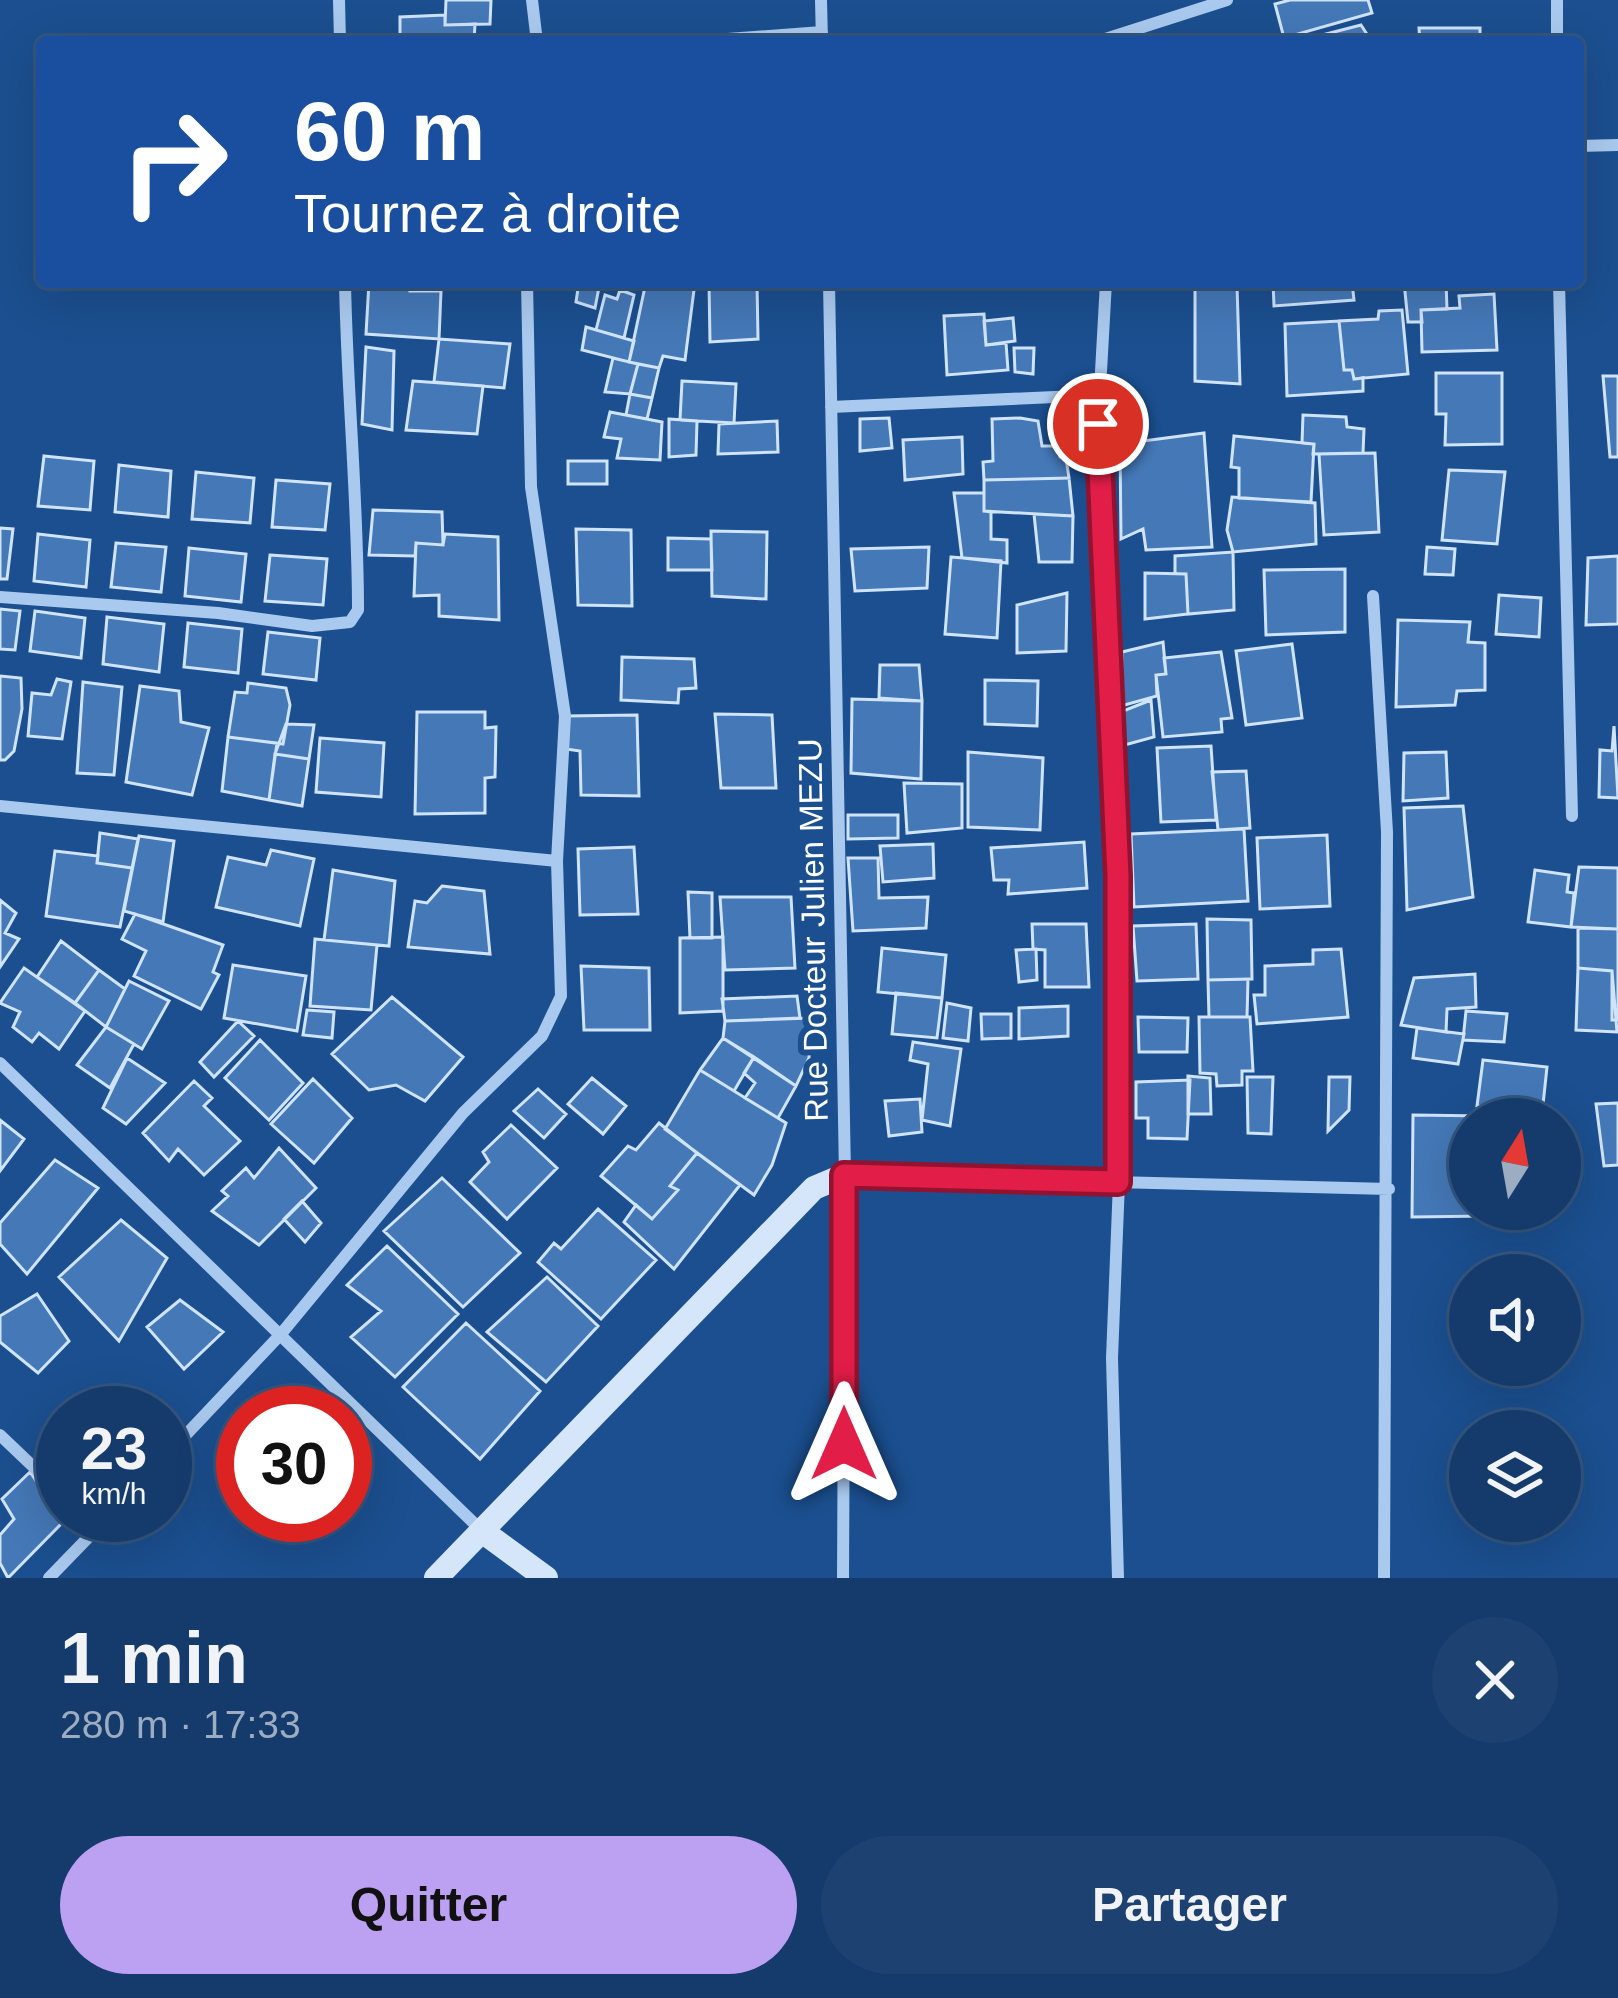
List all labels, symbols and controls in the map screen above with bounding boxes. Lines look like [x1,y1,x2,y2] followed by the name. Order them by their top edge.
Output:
[96,84,252,240] icon: right
[294,84,485,178] text: 60 m
[294,183,681,243] text: Tournez à droite
[1047,373,1149,475] pin
[1065,391,1131,457] icon: arrive
[791,738,835,1122] street label: Rue Docteur Julien MEZU
[1449,1098,1581,1230] north arrow
[1449,1098,1581,1542] map controls
[1449,1254,1581,1386] button: sound
[781,1381,907,1507] position arrow
[216,1386,372,1542] speed limit sign: 30
[1449,1410,1581,1542] button: layers
[81,1415,147,1482] text: 23
[81,1477,147,1510] text: km/h
[1432,1617,1558,1743] button: close
[60,1618,248,1698] text: 1 min
[60,1703,301,1746] text: 280 m · 17:33
[60,1836,797,1974] button: Quitter
[821,1836,1558,1974] button: Partager

